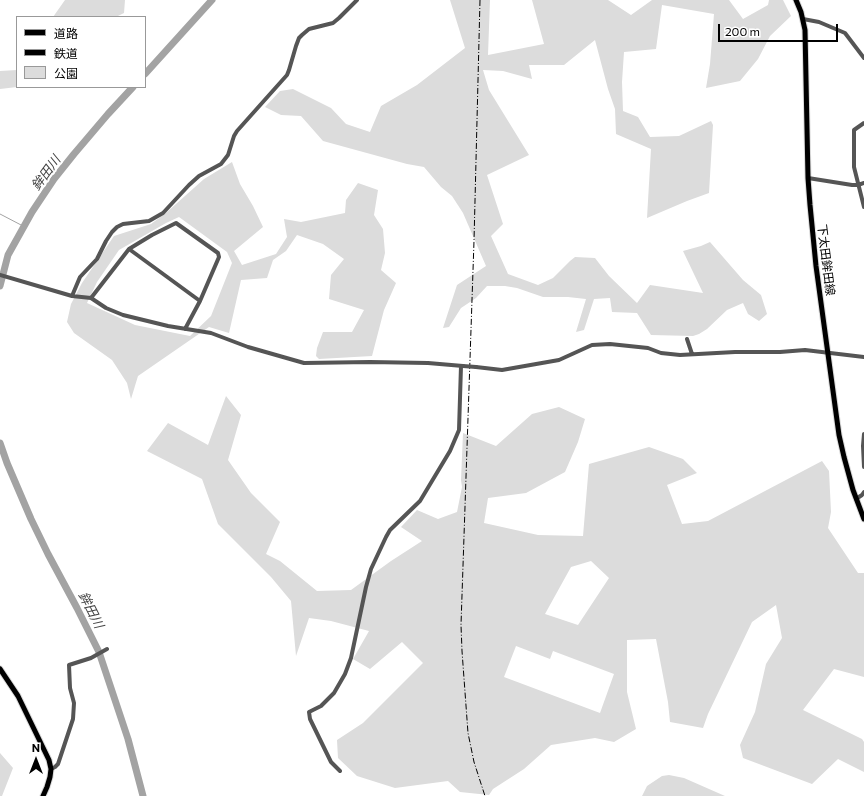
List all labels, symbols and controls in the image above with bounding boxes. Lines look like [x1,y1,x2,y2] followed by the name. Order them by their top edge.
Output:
[16,16,146,88] legend
[720,16,840,42] scale bar
[725,24,760,38] text: 200 m
[54,26,78,40] text: 道路
[54,46,78,60] text: 鉄道
[54,66,78,80] text: 公園
[28,153,64,193] water label: 鉾田川
[814,223,838,297] street label: 下太田鉾田線
[75,589,107,631] water label: 鉾田川
[16,740,56,780] north arrow
[32,741,40,754] text: N

